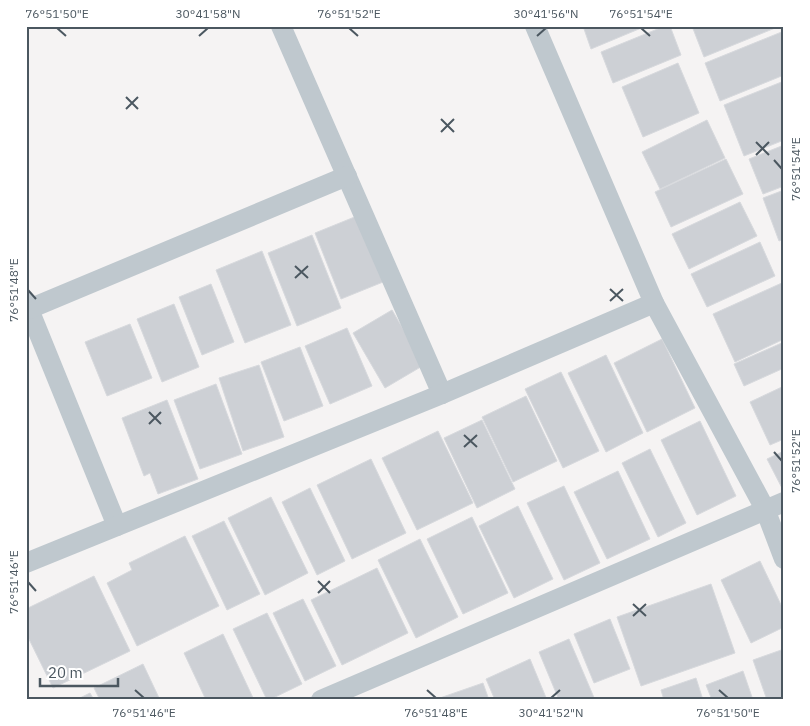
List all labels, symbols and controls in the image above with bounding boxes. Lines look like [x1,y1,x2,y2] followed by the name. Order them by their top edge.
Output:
[25,6,89,21] text: 76°51'50"E
[175,6,241,21] text: 30°41'58"N
[317,6,381,21] text: 76°51'52"E
[513,6,579,21] text: 30°41'56"N
[609,6,673,21] text: 76°51'54"E
[788,137,803,201] text: 76°51'54"E
[6,258,21,322] text: 76°51'48"E
[788,429,803,493] text: 76°51'52"E
[6,550,21,614] text: 76°51'46"E
[40,656,118,688] scale bar
[48,663,83,682] text: 20 m
[112,705,176,720] text: 76°51'46"E
[404,705,468,720] text: 76°51'48"E
[518,705,584,720] text: 30°41'52"N
[696,705,760,720] text: 76°51'50"E

